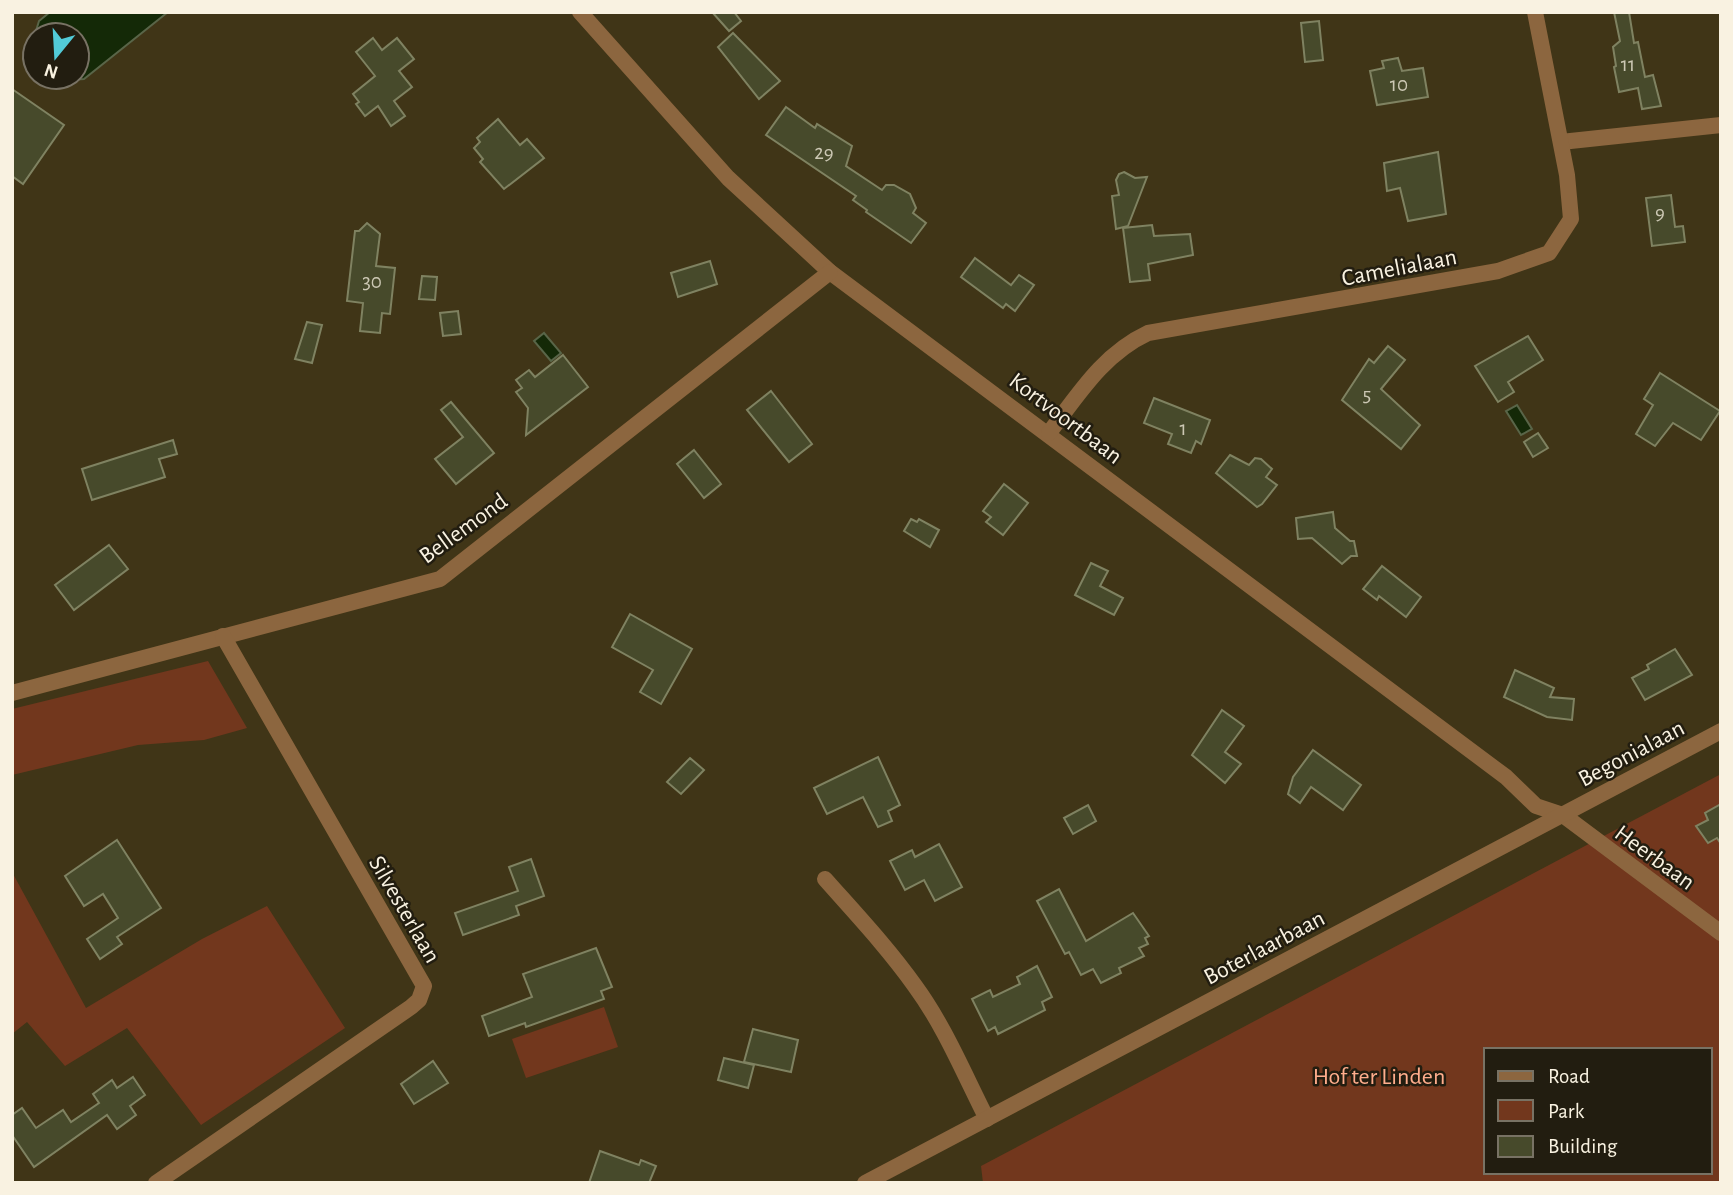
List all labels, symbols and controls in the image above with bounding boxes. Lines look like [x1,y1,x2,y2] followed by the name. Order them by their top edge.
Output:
[21,21,91,91] north arrow
[1621,54,1635,75] house number: 11
[42,60,60,82] text: N
[1390,74,1408,95] house number: 10
[814,142,834,163] house number: 29
[1655,202,1665,223] house number: 9
[1340,245,1459,291] street label: Camelialaan
[362,271,382,292] house number: 30
[1004,369,1126,469] street label: Kortvoortbaan
[1363,384,1371,405] house number: 5
[1179,418,1187,439] house number: 1
[415,489,512,569] street label: Bellemond
[1575,716,1688,792] street label: Begonialaan
[1610,821,1699,895] street label: Heerbaan
[364,852,444,967] street label: Silvesterlaan
[1200,906,1329,990] street label: Boterlaarbaan
[1484,1048,1712,1174] legend
[1313,1065,1445,1089] park label: Hof ter Linden
[1548,1066,1590,1087] text: Road
[1548,1101,1585,1122] text: Park
[1548,1136,1618,1157] text: Building

